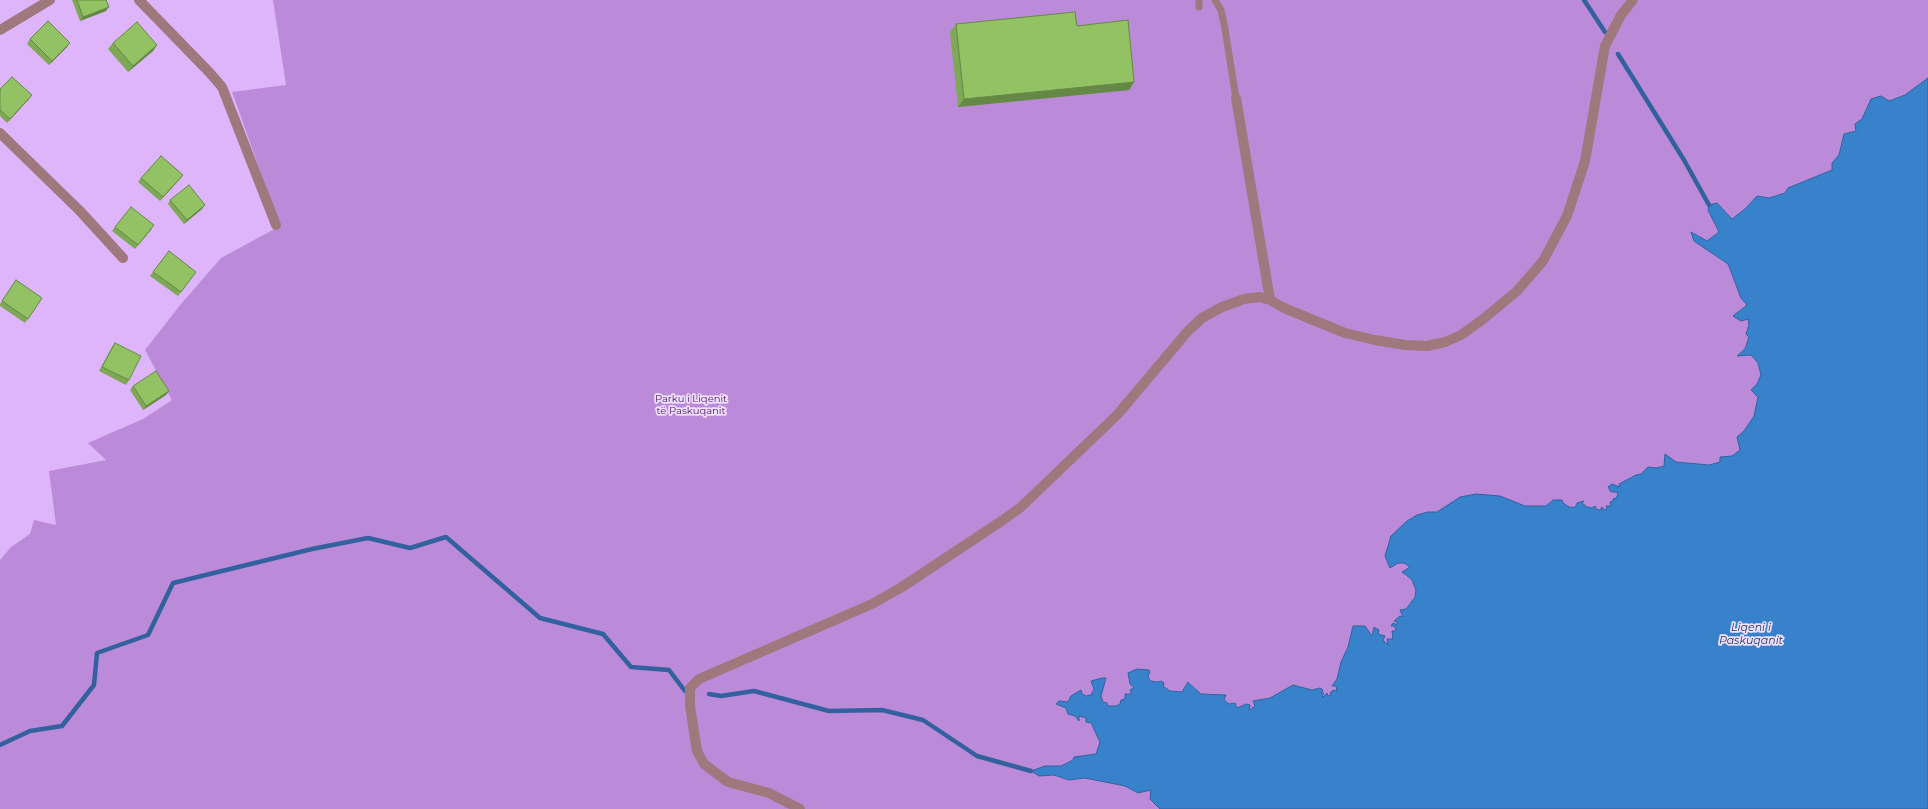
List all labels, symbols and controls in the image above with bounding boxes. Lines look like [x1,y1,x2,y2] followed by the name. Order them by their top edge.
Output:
[655,393,727,416] park label: Parku i Liqenit të Paskuqanit
[1719,621,1783,647] water label: Liqeni i Paskuqanit

